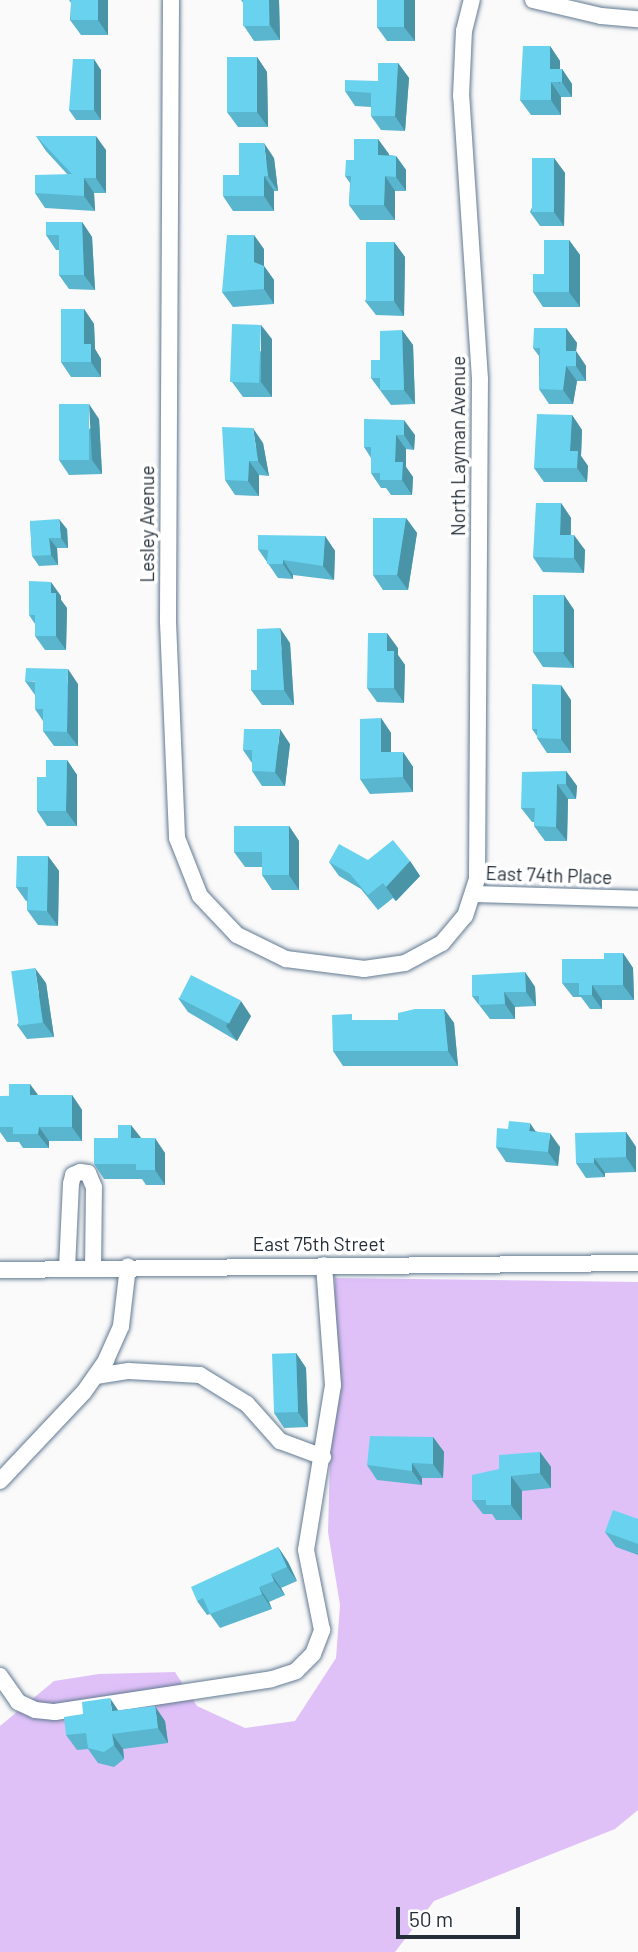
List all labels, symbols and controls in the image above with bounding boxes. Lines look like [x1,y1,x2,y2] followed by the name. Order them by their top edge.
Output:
[447,356,469,536] street label: North Layman Avenue
[136,465,158,583] street label: Lesley Avenue
[485,861,613,889] street label: East 74th Place
[253,1233,385,1255] street label: East 75th Street
[400,1892,524,1936] scale bar
[409,1906,453,1931] text: 50 m

